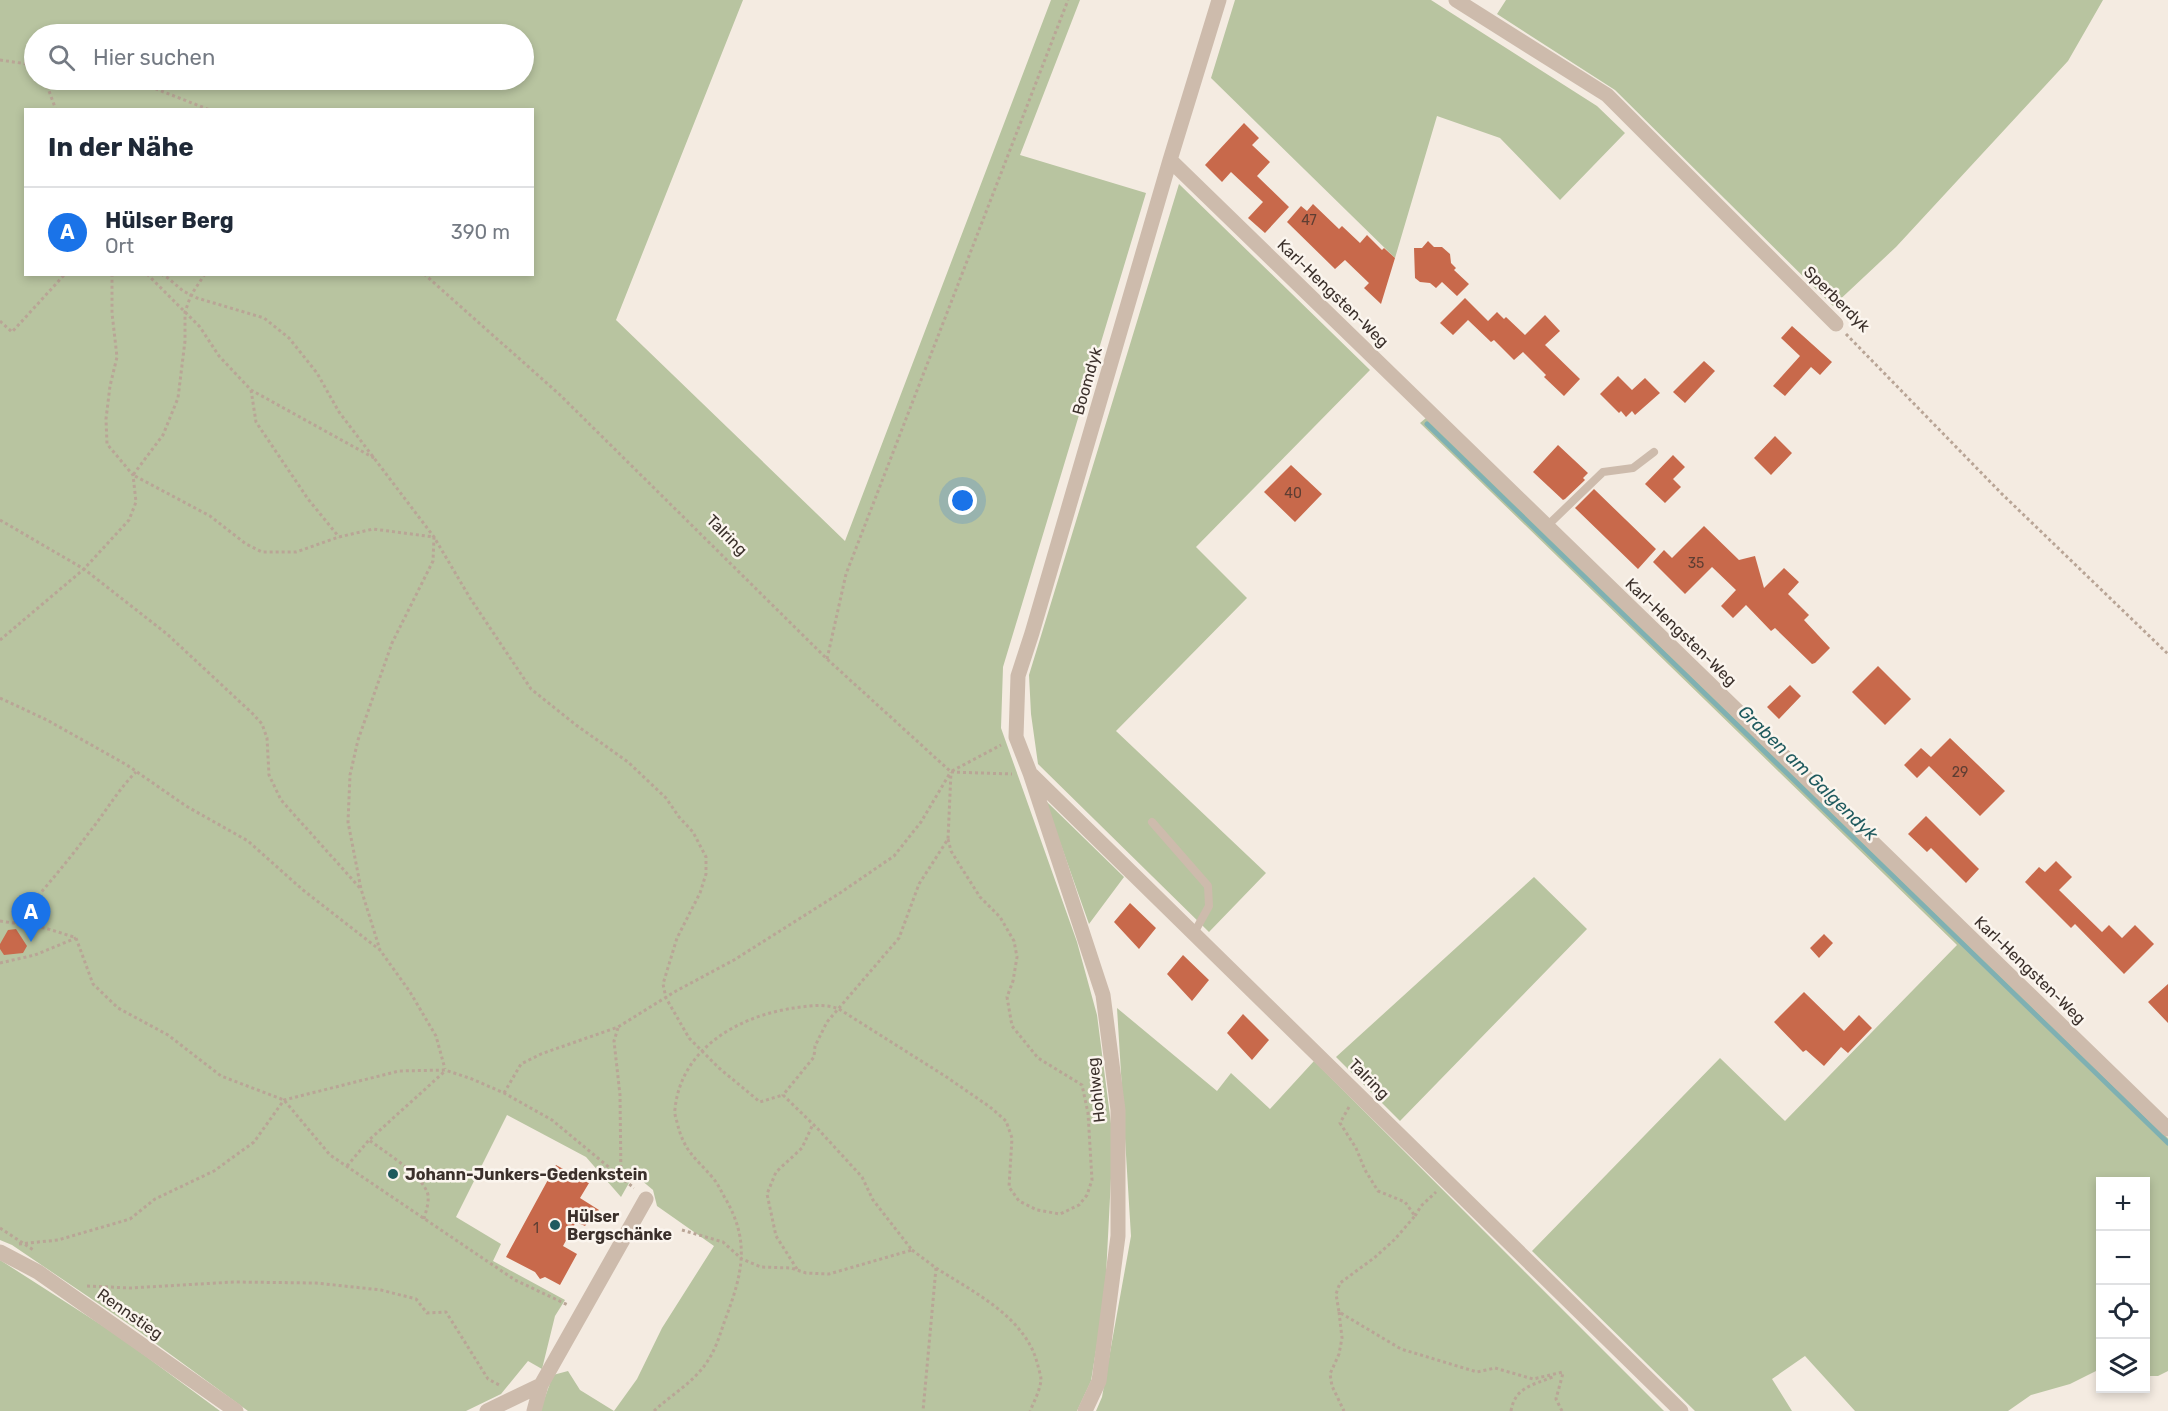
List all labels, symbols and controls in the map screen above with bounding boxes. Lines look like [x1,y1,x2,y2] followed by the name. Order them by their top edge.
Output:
[24,24,534,90] search box
[45,41,78,74] icon: search
[93,44,215,71] text: Hier suchen
[48,132,194,163] text: In der Nähe
[105,207,234,234] text: Hülser Berg
[1301,212,1317,229] house number: 47
[60,220,75,244] text: A
[451,220,510,244] text: 390 m
[105,234,134,258] text: Ort
[1274,235,1392,351] street label: Karl-Hengsten-Weg
[1800,262,1874,336] street label: Sperberdyk
[1068,344,1106,417] street label: Boomdyk
[1284,485,1302,502] house number: 40
[948,486,977,515] your location
[703,511,751,559] street label: Talring
[1688,555,1704,572] house number: 35
[1622,574,1740,690] street label: Karl-Hengsten-Weg
[1734,701,1883,846] water label: Graben am Galgendyk
[1952,764,1968,781] house number: 29
[12,892,51,942] pin: A
[1971,912,2089,1028] street label: Karl-Hengsten-Weg
[1345,1055,1393,1103] street label: Talring
[1083,1056,1109,1124] street label: Hohlweg
[405,1165,648,1184] place label: Johann-Junkers-Gedenkstein
[386,1167,400,1181] marker: Johann-Junkers-Gedenkstein
[2096,1177,2150,1393] map controls
[2096,1177,2150,1231] button: +
[567,1207,672,1244] place label: Hülser Bergschänke
[548,1218,562,1232] marker: Hülser Bergschänke
[533,1220,539,1237] house number: 1
[2096,1231,2150,1285] button: −
[94,1285,166,1343] street label: Rennstieg
[2096,1285,2150,1339] button: locate
[2096,1339,2150,1393] button: layers

